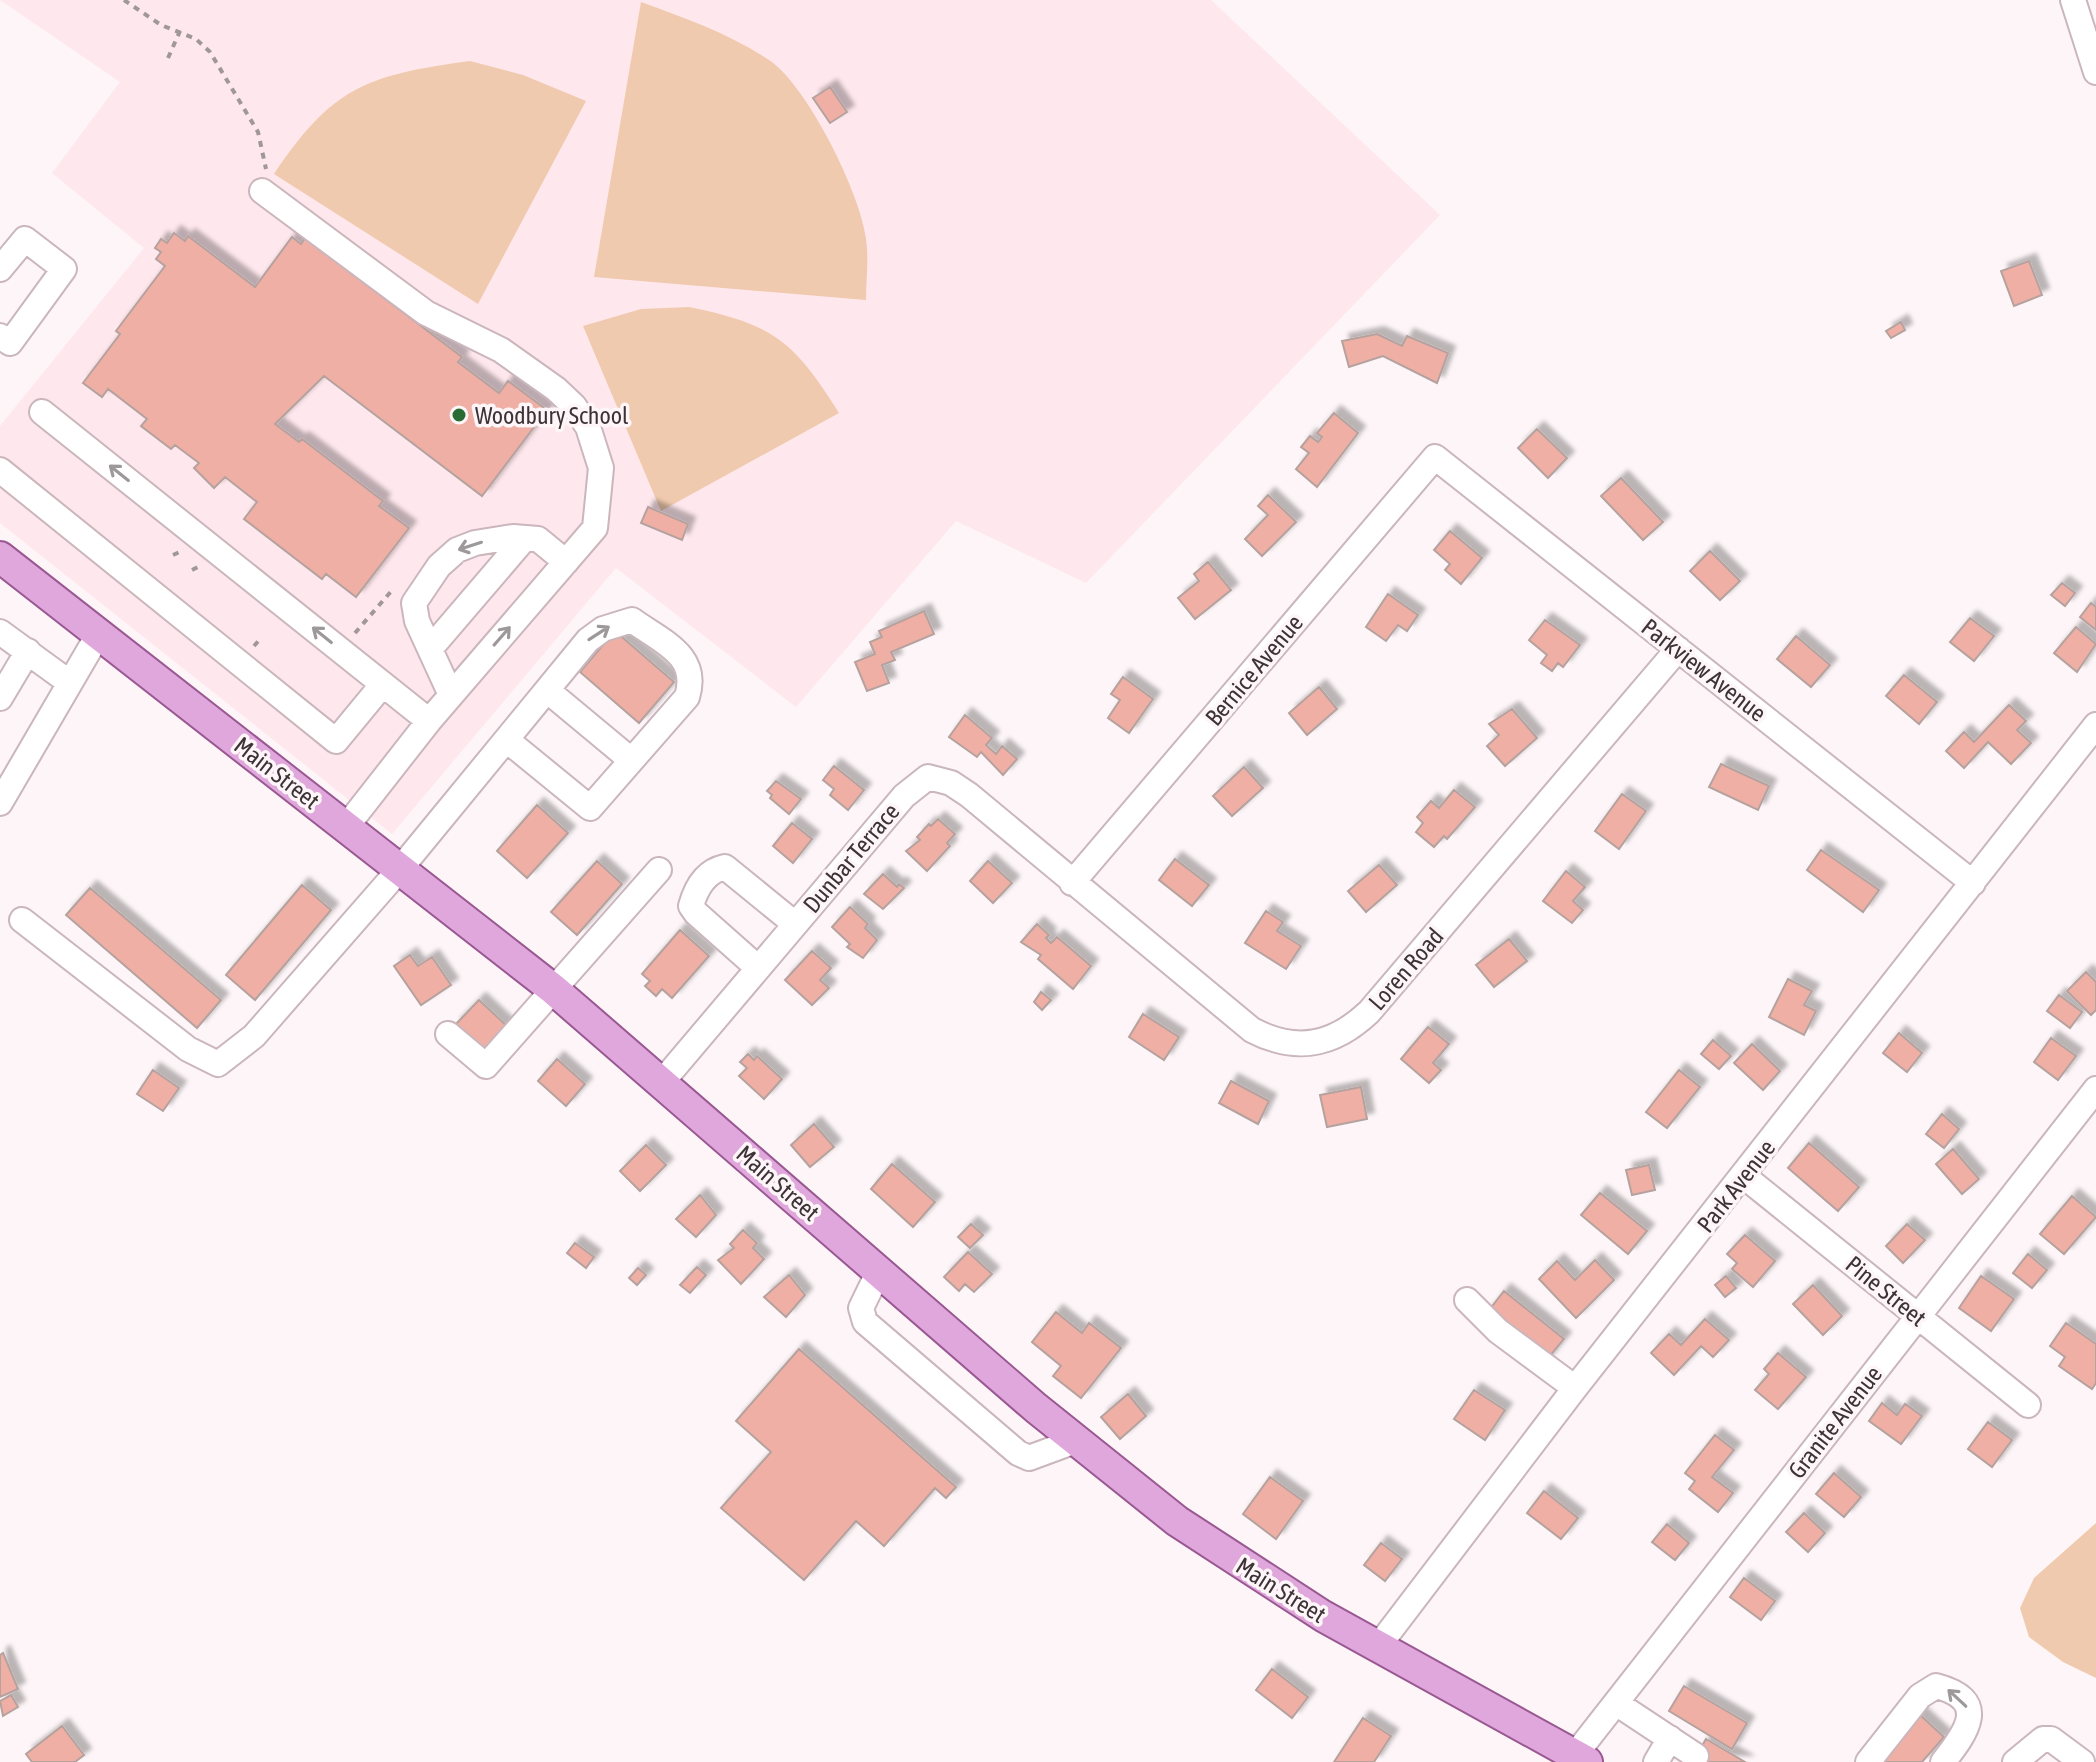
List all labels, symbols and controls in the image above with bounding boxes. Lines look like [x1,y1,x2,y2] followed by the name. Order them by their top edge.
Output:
[475,402,629,429] place label: Woodbury School
[450,406,468,424] marker: Woodbury School
[109,464,130,482] one-way arrow
[457,539,483,554] one-way arrow
[1200,609,1308,731] street label: Bernice Avenue
[1637,613,1771,727] street label: Parkview Avenue
[588,625,610,642] one-way arrow
[493,626,511,647] one-way arrow
[312,627,333,644] one-way arrow
[229,731,325,815] street label: Main Street
[798,798,904,918] street label: Dunbar Terrace
[1363,923,1449,1015] street label: Loren Road
[1692,1134,1780,1238] street label: Park Avenue
[731,1140,825,1226] street label: Main Street
[1840,1251,1932,1332] street label: Pine Street
[1783,1361,1887,1483] street label: Granite Avenue
[1231,1552,1331,1628] street label: Main Street
[1947,1689,1968,1708] one-way arrow

